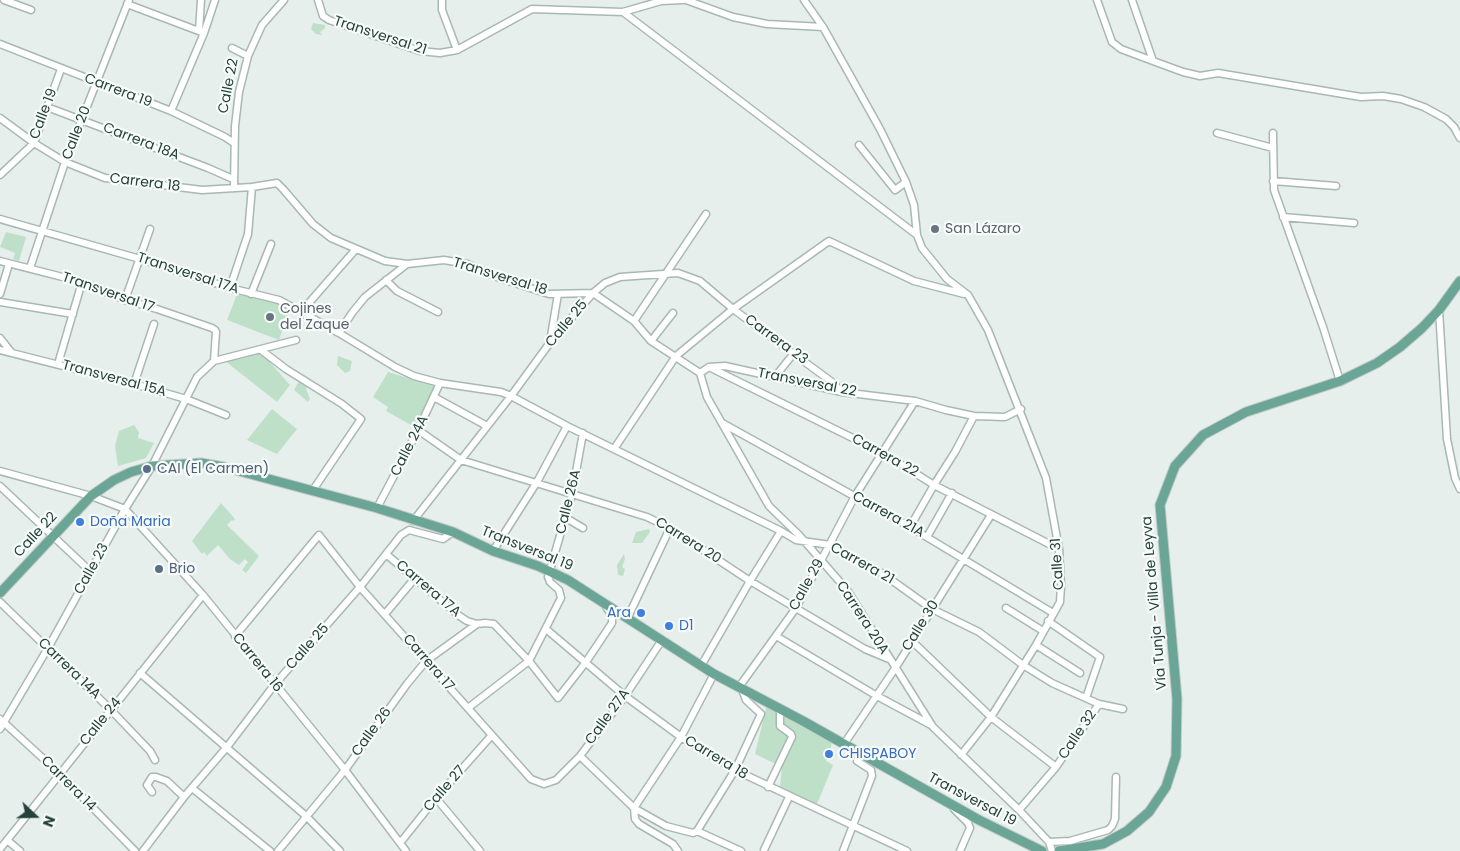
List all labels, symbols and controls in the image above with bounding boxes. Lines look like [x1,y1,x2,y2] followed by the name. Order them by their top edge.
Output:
[331,13,429,59] street label: Transversal 21
[215,57,243,115] street label: Calle 22
[82,70,154,112] street label: Carrera 19
[27,86,61,142] street label: Calle 19
[59,104,95,162] street label: Calle 20
[100,120,182,164] street label: Carrera 18A
[109,170,181,196] street label: Carrera 18
[945,221,1021,237] place label: San Lázaro
[929,223,941,235] marker: San Lázaro
[135,250,241,298] street label: Transversal 17A
[451,255,549,299] street label: Transversal 18
[60,269,156,317] street label: Transversal 17
[542,297,592,351] street label: Calle 25
[280,301,349,334] place label: Cojines del Zaque
[264,311,276,323] marker: Cojines del Zaque
[741,311,811,369] street label: Carrera 23
[60,357,168,401] street label: Transversal 15A
[756,365,858,401] street label: Transversal 22
[388,413,432,479] street label: Calle 24A
[849,431,921,481] street label: Carrera 22
[157,461,269,477] place label: CAI (El Carmen)
[141,463,153,475] marker: CAI (El Carmen)
[553,468,585,536] street label: Calle 26A
[849,488,927,542] street label: Carrera 21A
[11,509,61,561] street label: Calle 22
[90,514,171,530] place label: Doña Maria
[652,514,724,568] street label: Carrera 20
[1139,515,1171,691] street label: Vía Tunja - Villa de Leyva
[74,516,86,528] marker: Doña Maria
[479,523,575,575] street label: Transversal 19
[1048,537,1068,591] street label: Calle 31
[71,540,113,598] street label: Calle 23
[827,540,897,588] street label: Carrera 21
[786,556,828,614] street label: Calle 29
[392,557,464,621] street label: Carrera 17A
[169,561,195,577] place label: Brio
[153,563,165,575] marker: Brio
[832,578,892,658] street label: Carrera 20A
[899,598,943,654] street label: Calle 30
[607,605,631,621] place label: Ara
[635,607,647,619] marker: Ara
[679,618,693,634] place label: D1
[283,620,333,674] street label: Calle 25
[663,620,675,632] marker: D1
[228,630,286,696] street label: Carrera 16
[399,631,457,695] street label: Carrera 17
[34,635,104,703] street label: Carrera 14A
[582,686,634,748] street label: Calle 27A
[77,695,125,749] street label: Calle 24
[349,704,395,760] street label: Calle 26
[1055,707,1101,763] street label: Calle 32
[681,732,751,784] street label: Carrera 18
[839,746,916,762] place label: CHISPABOY
[823,748,835,760] marker: CHISPABOY
[37,753,99,815] street label: Carrera 14
[421,763,469,815] street label: Calle 27
[925,770,1019,830] street label: Transversal 19
[10,791,60,841] north arrow
[38,813,60,830] text: N

